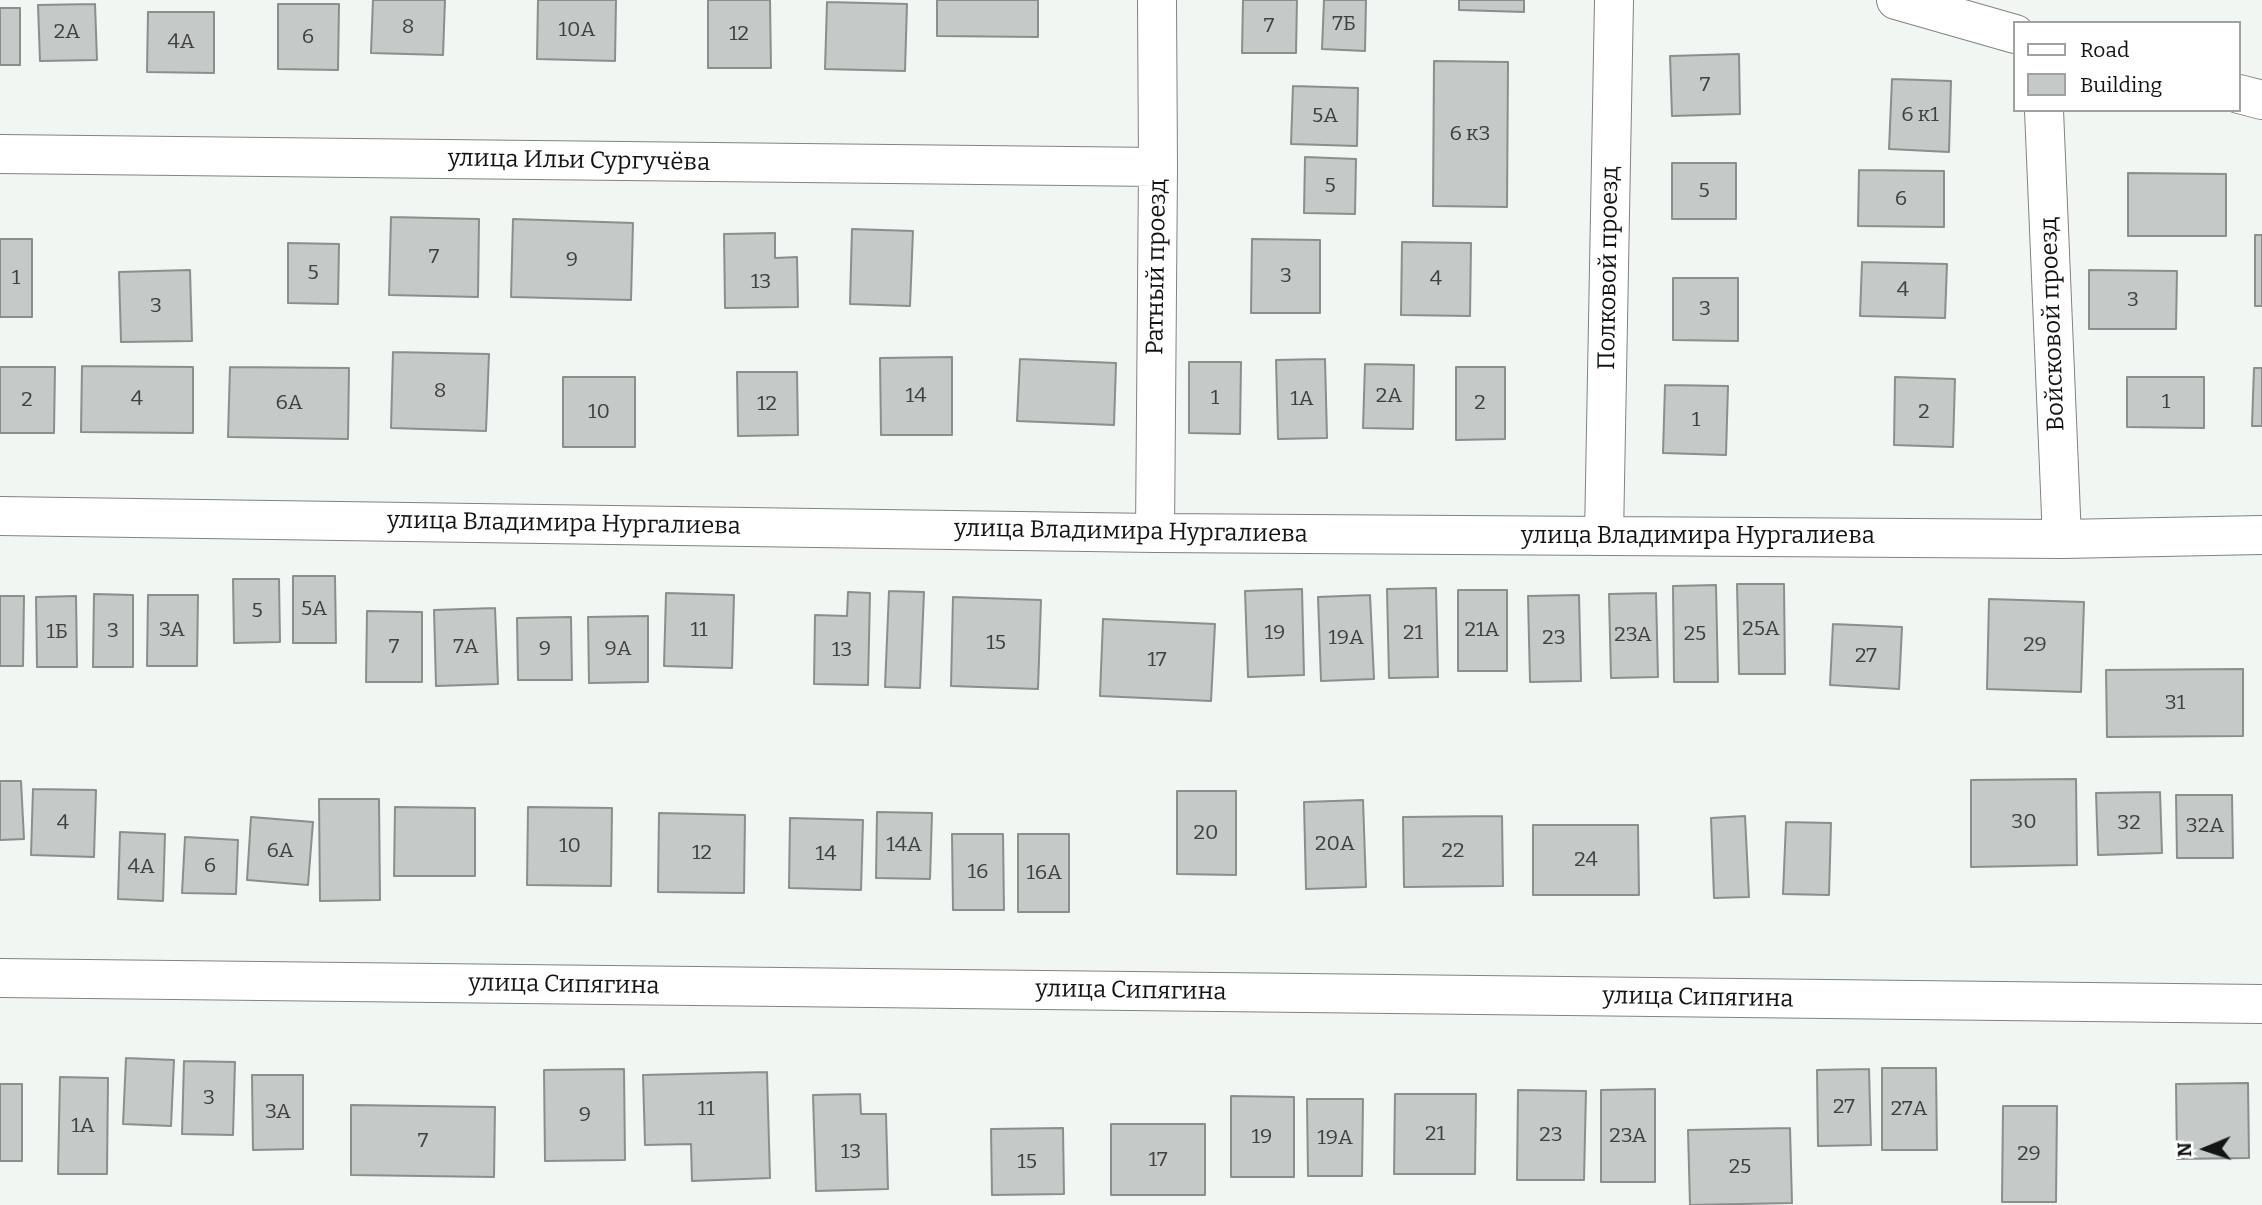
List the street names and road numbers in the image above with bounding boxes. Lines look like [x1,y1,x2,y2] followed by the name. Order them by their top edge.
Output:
[448,144,710,178] street label: улица Ильи Сургучёва
[1593,166,1625,370] street label: Полковой проезд
[1141,179,1173,355] street label: Ратный проезд
[2035,216,2071,432] street label: Войсковой проезд
[387,507,741,541] street label: улица Владимира Нургалиева
[954,515,1308,549] street label: улица Владимира Нургалиева
[1521,522,1875,550] street label: улица Владимира Нургалиева
[468,969,660,1001] street label: улица Сипягина
[1035,975,1227,1007] street label: улица Сипягина
[1602,982,1794,1014] street label: улица Сипягина

